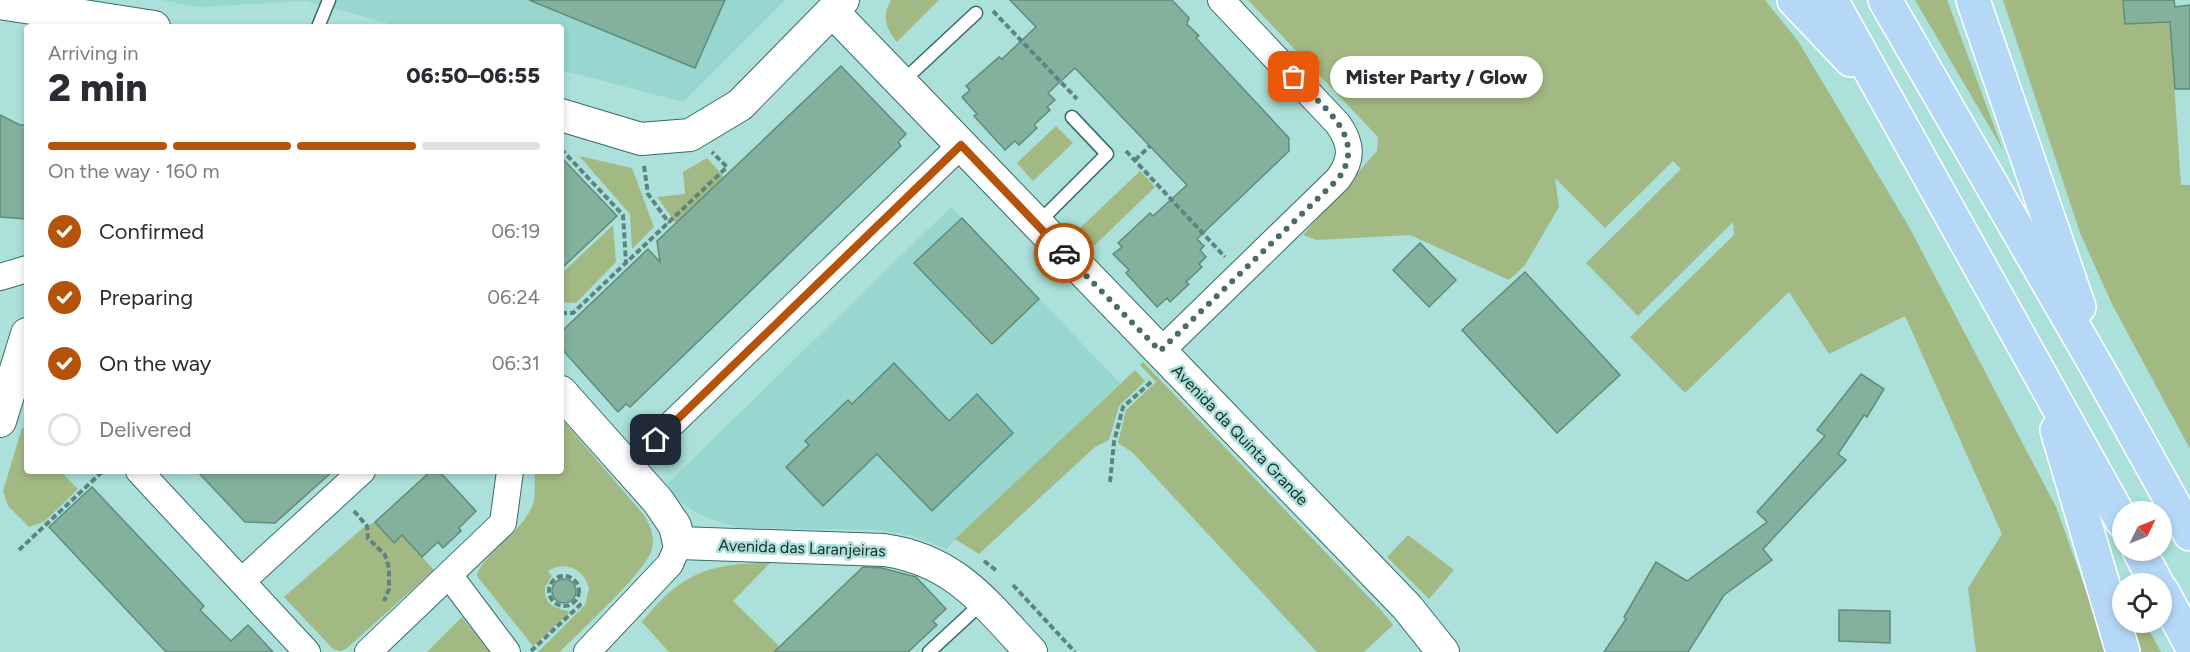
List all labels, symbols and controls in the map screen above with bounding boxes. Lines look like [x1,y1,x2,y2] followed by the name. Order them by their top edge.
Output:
[48,41,138,65] text: Arriving in
[1268,51,1319,102] pin
[1330,56,1543,98] callout: Mister Party / Glow
[1277,60,1310,93] icon: bag
[406,62,540,89] text: 06:50–06:55
[48,64,148,111] text: 2 min
[1346,65,1527,89] text: Mister Party / Glow
[48,159,220,183] text: On the way · 160 m
[48,215,81,248] icon: check
[99,218,204,245] text: Confirmed
[491,219,540,243] text: 06:19
[1034,223,1094,283] courier
[1048,237,1081,270] icon: car
[48,281,81,314] icon: check
[99,284,193,311] text: Preparing
[487,285,540,309] text: 06:24
[48,347,81,380] icon: check
[99,350,211,377] text: On the way
[492,351,540,375] text: 06:31
[1168,361,1312,509] street label: Avenida da Quinta Grande
[630,414,681,465] pin
[99,416,192,443] text: Delivered
[639,423,672,456] icon: home
[2112,501,2172,561] north arrow
[2112,501,2172,633] map controls
[718,536,886,560] street label: Avenida das Laranjeiras
[2112,573,2172,633] button: locate

